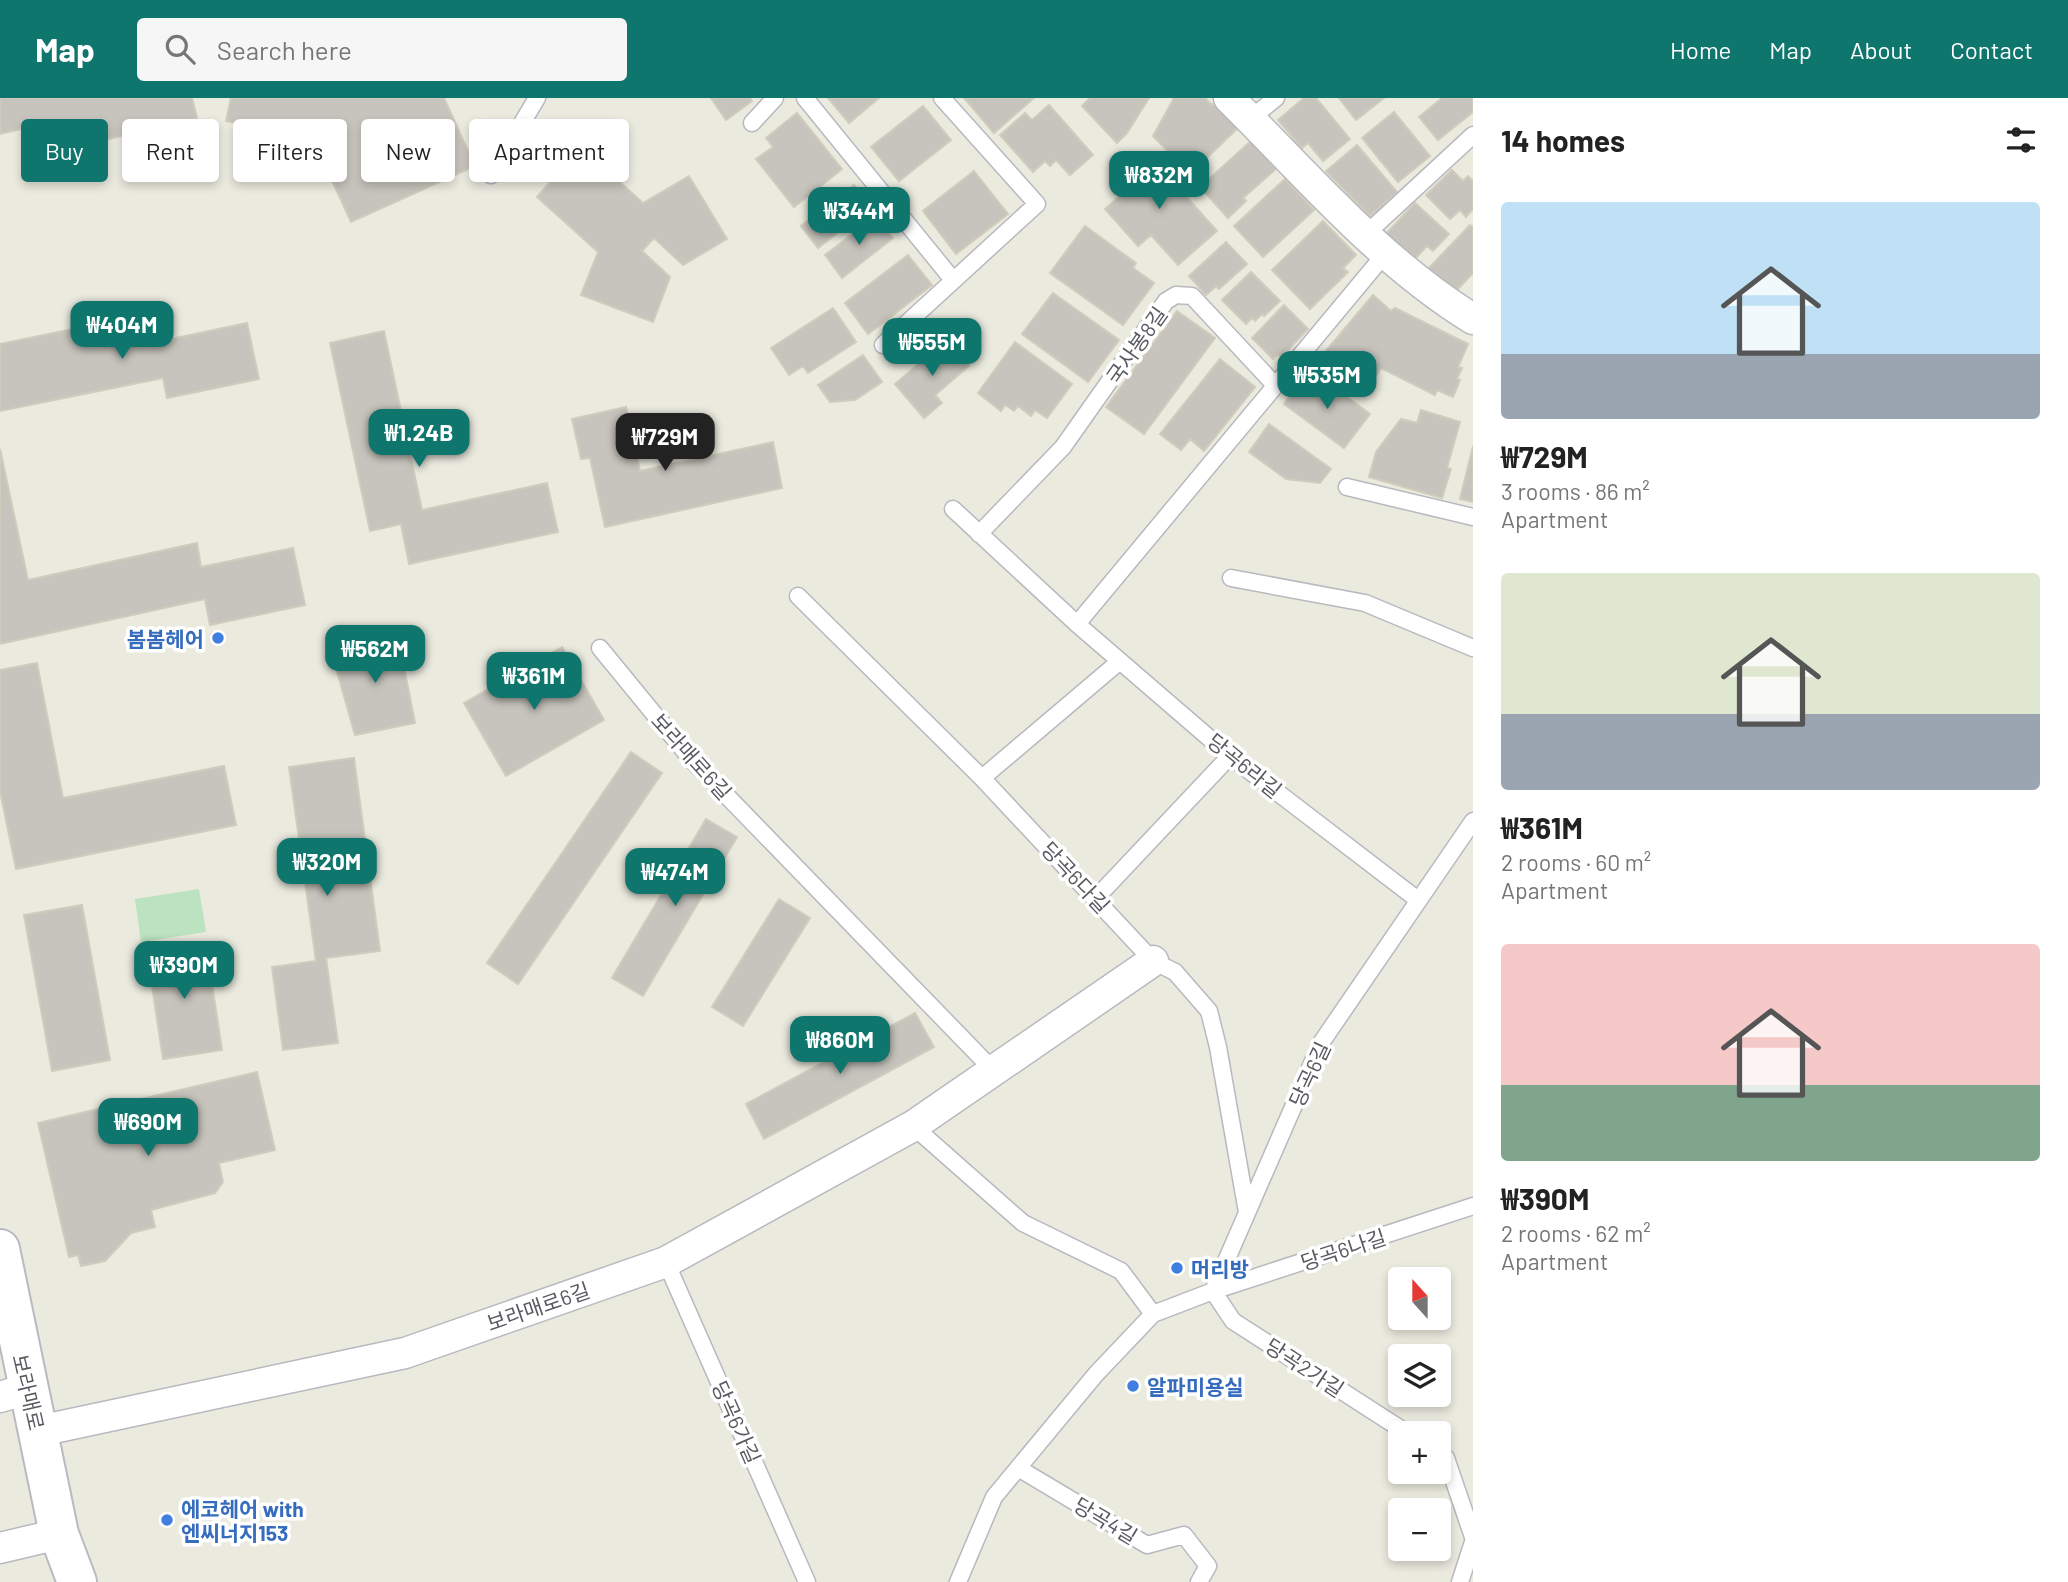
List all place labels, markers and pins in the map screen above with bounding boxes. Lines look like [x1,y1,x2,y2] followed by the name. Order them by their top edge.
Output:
[1110,152,1208,211] pin: ₩832M
[810,188,908,247] pin: ₩344M
[73,302,171,361] pin: ₩404M
[883,318,981,378] pin: ₩555M
[1278,352,1376,411] pin: ₩535M
[362,410,476,469] pin: ₩1.24B
[616,414,714,473] pin: ₩729M
[127,626,204,651] place label: 봄봄헤어
[326,626,424,685] pin: ₩562M
[210,630,226,646] marker: 봄봄헤어
[485,652,583,712] pin: ₩361M
[278,838,376,898] pin: ₩320M
[626,848,724,908] pin: ₩474M
[135,942,233,1001] pin: ₩390M
[791,1016,889,1076] pin: ₩860M
[99,1098,197,1158] pin: ₩690M
[1191,1256,1249,1281] place label: 머리방
[1169,1260,1185,1276] marker: 머리방
[1147,1374,1244,1399] place label: 알파미용실
[1125,1378,1141,1394] marker: 알파미용실
[181,1496,304,1545] place label: 에코헤어 with 엔씨너지153
[159,1512,175,1528] marker: 에코헤어 with 엔씨너지153

